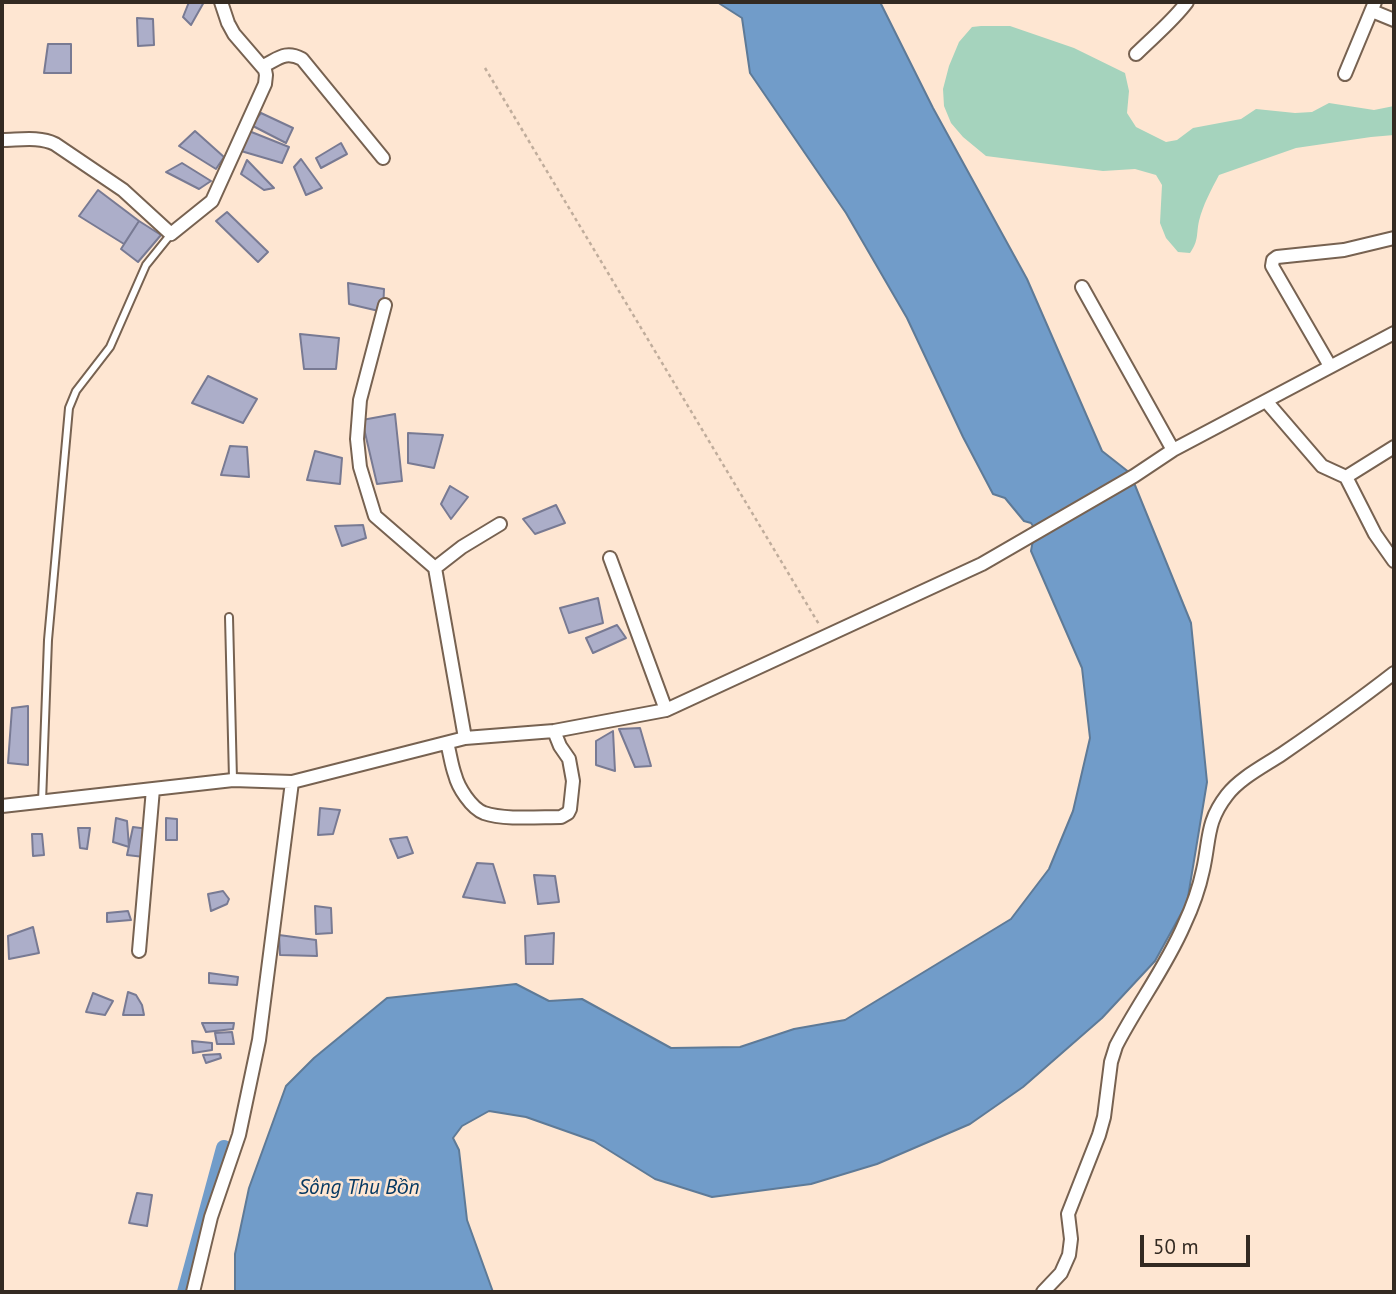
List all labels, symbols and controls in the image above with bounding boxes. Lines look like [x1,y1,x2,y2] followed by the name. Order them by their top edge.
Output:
[298,1175,420,1201] water label: Sông Thu Bồn
[1144,1220,1254,1264] scale bar
[1153,1233,1199,1260] text: 50 m

